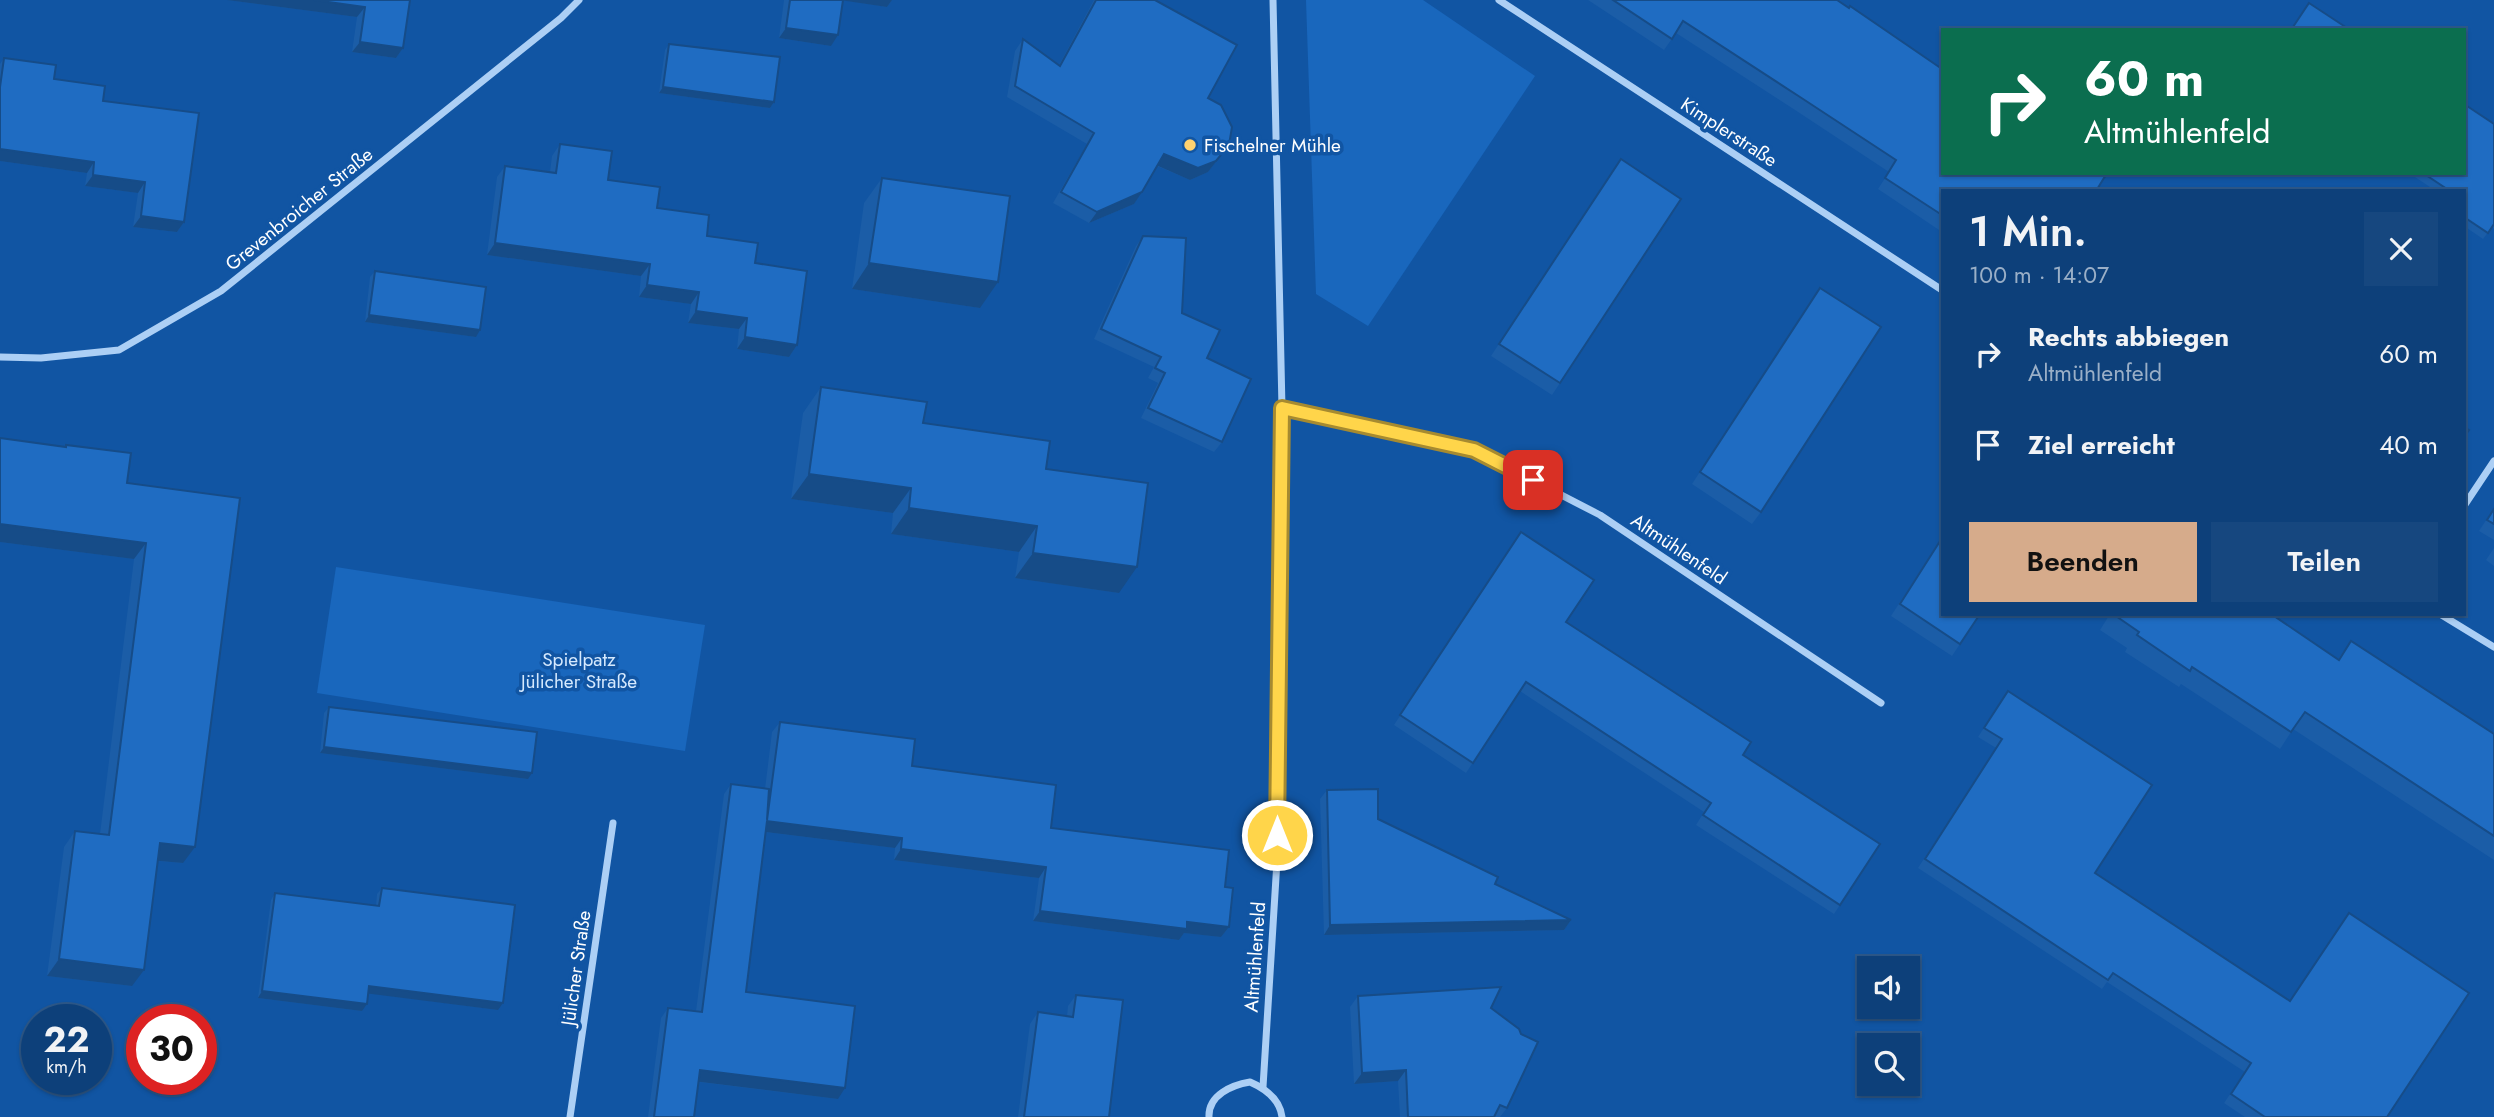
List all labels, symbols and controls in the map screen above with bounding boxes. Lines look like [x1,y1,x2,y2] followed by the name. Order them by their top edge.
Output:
[2084,44,2204,114] text: 60 m
[1969,56,2060,147] icon: right
[1675,91,1783,174] street label: Kimplerstraße
[2084,109,2271,155] text: Altmühlenfeld
[1204,132,1341,159] place label: Fischelner Mühle
[1182,137,1198,153] marker: Fischelner Mühle
[219,141,379,277] street label: Grevenbroicher Straße
[1969,201,2087,262] text: 1 Min.
[2364,212,2438,286] button: close
[1969,258,2109,292] text: 100 m · 14:07
[2028,318,2229,356] text: Rechts abbiegen
[1969,335,2007,373] icon: right
[2379,335,2438,373] text: 60 m
[2028,356,2162,390] text: Altmühlenfeld
[1969,426,2007,464] icon: arrive
[2028,426,2175,464] text: Ziel erreicht
[2379,426,2438,464] text: 40 m
[1503,450,1563,510] pin
[1514,461,1552,499] icon: arrive
[1626,507,1732,591] street label: Altmühlenfeld
[1969,522,2197,602] button: Beenden
[2211,522,2438,602] button: Teilen
[518,646,637,695] park label: Spielpatz Jülicher Straße
[1240,798,1314,872] position arrow
[1238,901,1272,1013] street label: Altmühlenfeld
[554,908,597,1030] street label: Jülicher Straße
[1857,956,1920,1096] map controls
[1857,956,1920,1019] button: sound
[126,1004,217,1095] speed limit sign: 30
[44,1015,89,1065] text: 22
[1857,1033,1920,1096] button: search
[46,1054,87,1080] text: km/h

